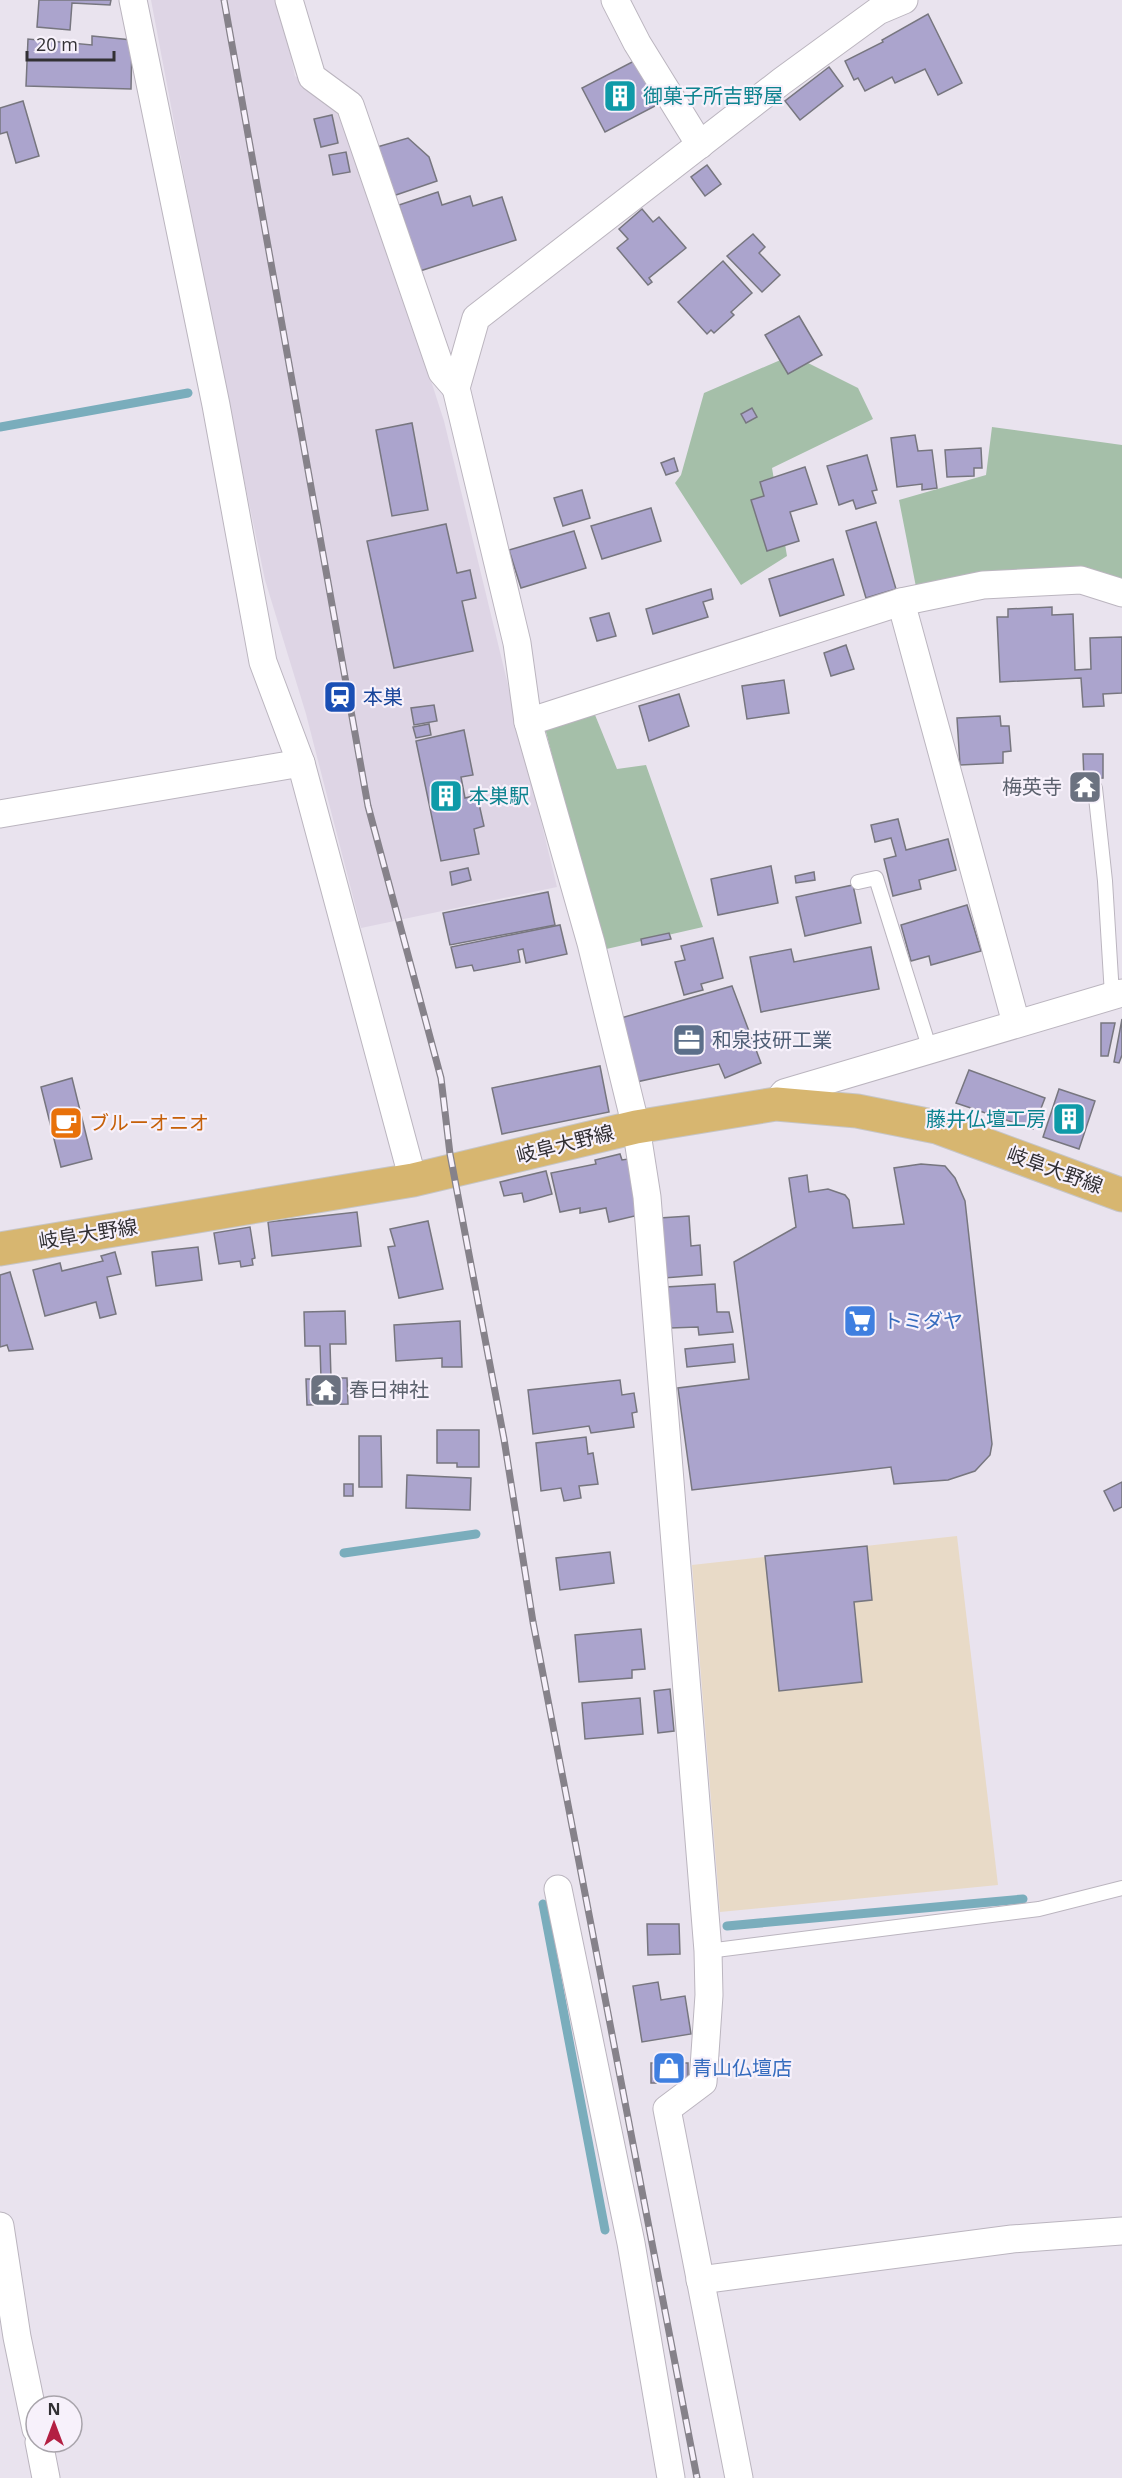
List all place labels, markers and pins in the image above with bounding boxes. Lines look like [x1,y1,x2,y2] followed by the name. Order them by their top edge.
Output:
[602,78,638,114] building icon: 御菓子所吉野屋
[643,82,783,109] place label: 御菓子所吉野屋
[322,679,358,715] station icon: 本巣
[363,683,403,710] place label: 本巣
[1067,769,1103,805] temple icon: 梅英寺
[1002,773,1062,800] place label: 梅英寺
[428,778,464,814] building icon: 本巣駅
[469,782,529,809] place label: 本巣駅
[671,1022,707,1058] office icon: 和泉技研工業
[712,1026,832,1053] place label: 和泉技研工業
[1051,1101,1087,1137] building icon: 藤井仏壇工房
[48,1105,84,1141] cafe icon: ブルーオニオ
[926,1105,1046,1132] place label: 藤井仏壇工房
[89,1109,209,1136] place label: ブルーオニオ
[842,1303,878,1339] supermarket icon: トミダヤ
[883,1307,963,1334] place label: トミダヤ
[308,1372,344,1408] temple icon: 春日神社
[349,1376,429,1403] place label: 春日神社
[651,2050,687,2086] shop icon: 青山仏壇店
[692,2054,792,2081] place label: 青山仏壇店

